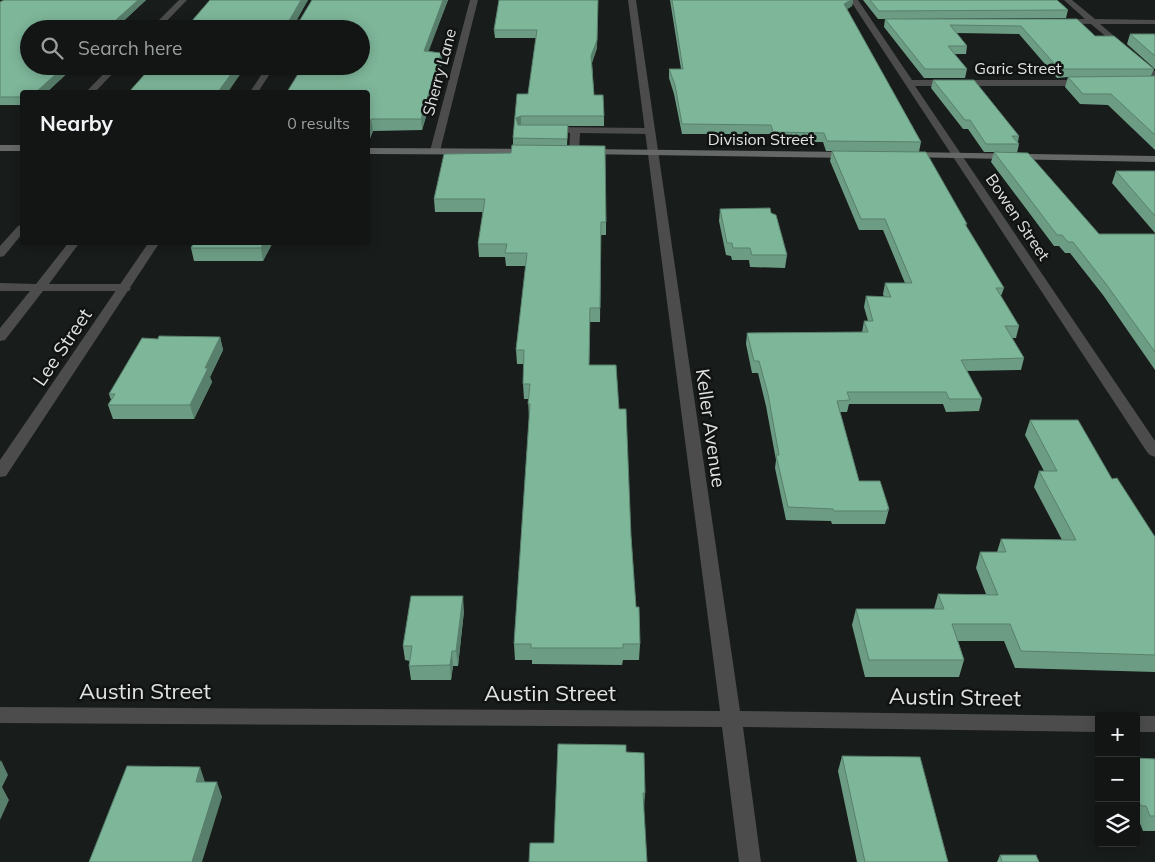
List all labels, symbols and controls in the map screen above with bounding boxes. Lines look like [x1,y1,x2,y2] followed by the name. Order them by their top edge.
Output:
[20,20,370,75] search box
[418,26,460,118] street label: Sherry Lane
[38,34,66,62] icon: search
[78,36,182,60] text: Search here
[974,58,1062,78] street label: Garic Street
[40,110,113,136] text: Nearby
[287,113,350,133] text: 0 results
[708,129,815,149] street label: Division Street
[982,170,1055,264] street label: Bowen Street
[27,303,97,390] street label: Lee Street
[691,367,731,489] street label: Keller Avenue
[79,677,211,705] street label: Austin Street
[484,679,616,707] street label: Austin Street
[889,682,1022,712] street label: Austin Street
[1095,712,1140,847] map controls
[1095,712,1140,757] button: +
[1095,757,1140,802] button: −
[1095,802,1140,847] button: layers

